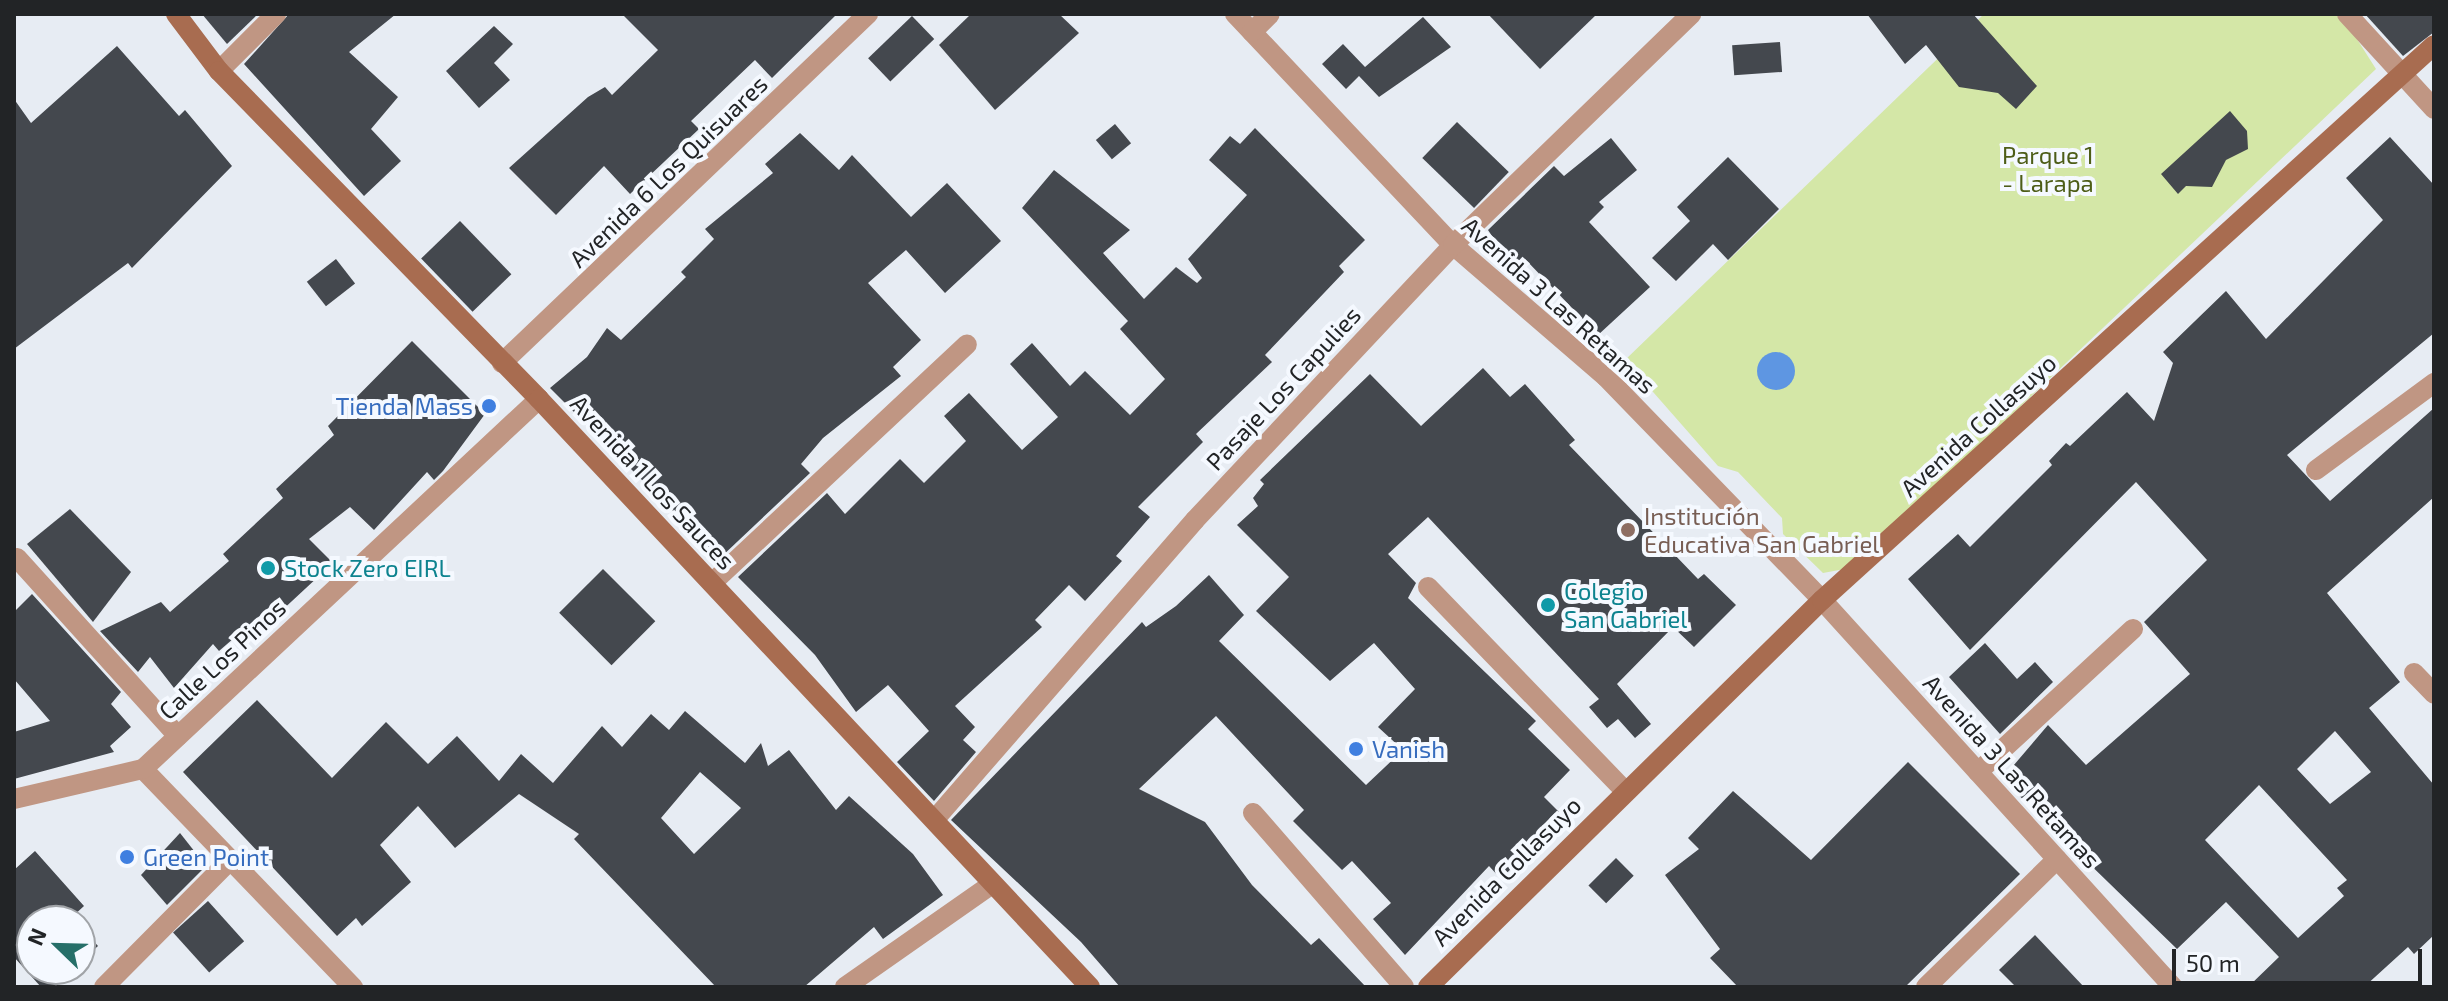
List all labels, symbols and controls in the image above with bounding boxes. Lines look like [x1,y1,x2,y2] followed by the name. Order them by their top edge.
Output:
[563,69,773,273] street label: Avenida 6 Los Quisuares
[2002,141,2094,197] park label: Parque 1 - Larapa
[1456,211,1662,399] street label: Avenida 3 Las Retamas
[1200,300,1366,476] street label: Pasaje Los Capulies
[1894,348,2062,502] street label: Avenida Collasuyo
[565,389,741,575] street label: Avenida 1 Los Sauces
[335,392,473,420] place label: Tienda Mass
[480,397,498,415] marker: Tienda Mass
[1644,502,1879,558] place label: Institución Educativa San Gabriel
[1619,521,1637,539] marker: Institución Educativa San Gabriel
[284,554,451,582] place label: Stock Zero EIRL
[259,559,277,577] marker: Stock Zero EIRL
[1564,577,1687,633] place label: Colegio San Gabriel
[153,593,291,725] street label: Calle Los Pinos
[1539,596,1557,614] marker: Colegio San Gabriel
[1918,668,2106,874] street label: Avenida 3 Las Retamas
[1372,735,1445,763] place label: Vanish
[1347,740,1365,758] marker: Vanish
[1426,791,1586,951] street label: Avenida Collasuyo
[143,843,269,871] place label: Green Point
[118,848,136,866] marker: Green Point
[16,905,96,985] north arrow
[21,924,51,949] text: N
[2176,933,2426,983] scale bar
[2186,948,2240,977] text: 50 m

